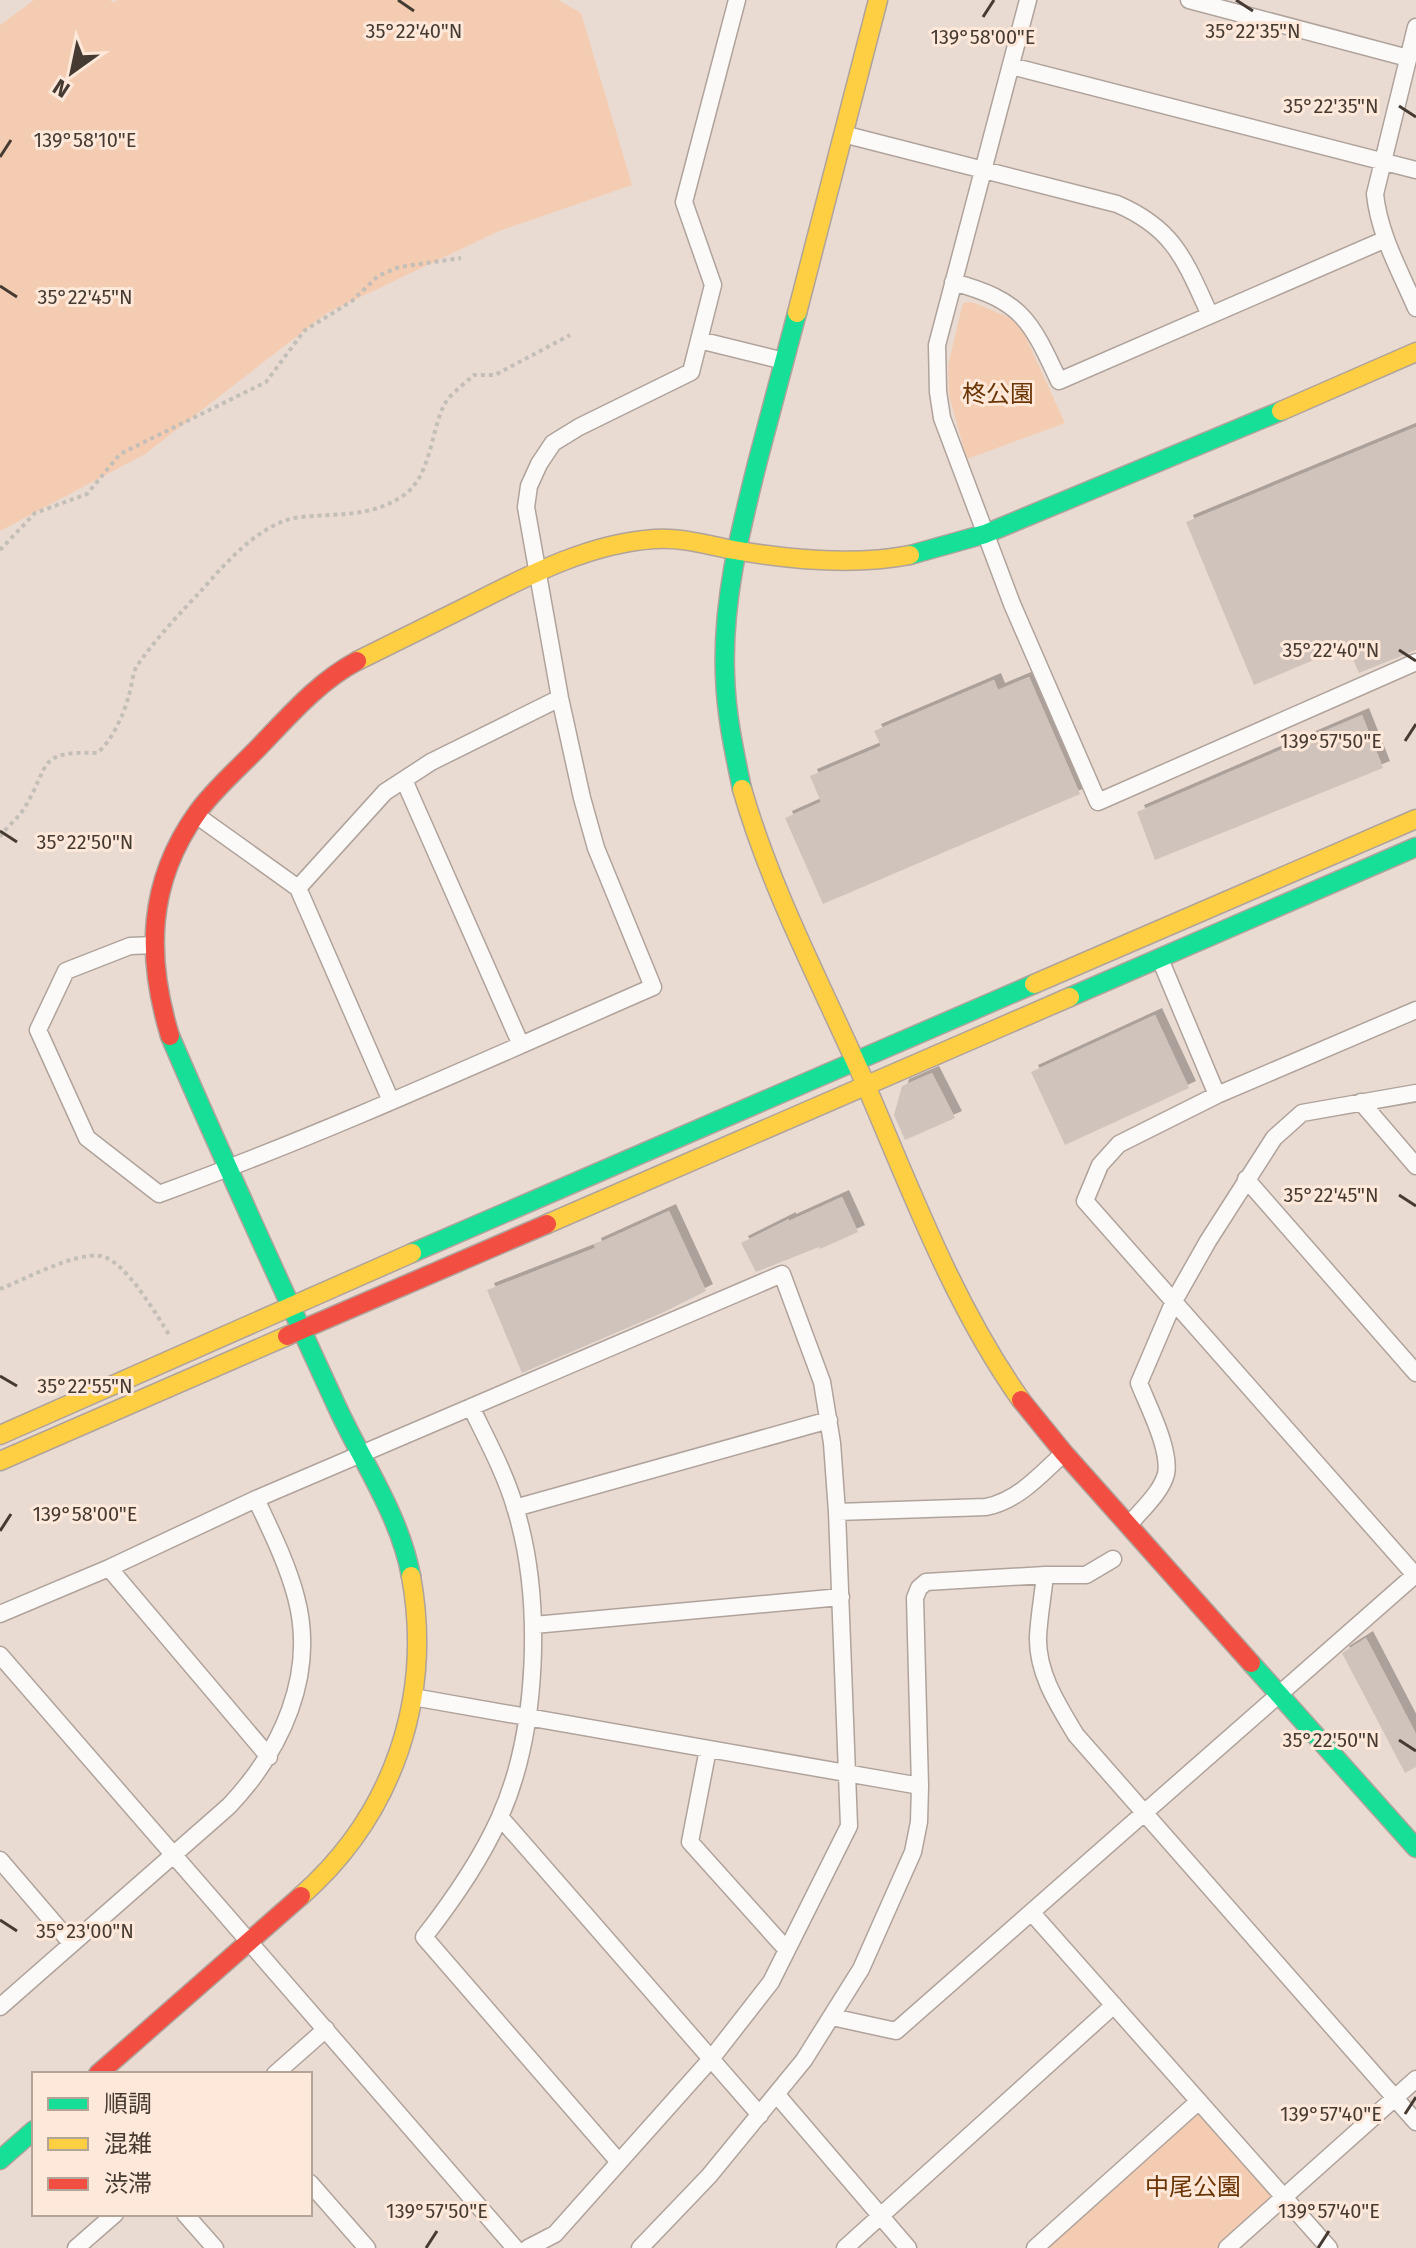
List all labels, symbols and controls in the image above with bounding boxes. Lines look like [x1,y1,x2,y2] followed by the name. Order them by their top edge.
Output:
[366,19,462,43] text: 35°22'40"N
[1205,19,1301,43] text: 35°22'35"N
[930,25,1036,49] text: 139°58'00"E
[32,32,112,112] north arrow
[48,73,75,104] text: N
[1283,94,1379,118] text: 35°22'35"N
[34,128,136,152] text: 139°58'10"E
[37,285,133,309] text: 35°22'45"N
[962,380,1034,408] park label: 柊公園
[1283,638,1379,662] text: 35°22'40"N
[1280,729,1382,753] text: 139°57'50"E
[36,830,134,854] text: 35°22'50"N
[1283,1183,1379,1207] text: 35°22'45"N
[37,1374,133,1398] text: 35°22'55"N
[32,1502,138,1526] text: 139°58'00"E
[1282,1728,1380,1752] text: 35°22'50"N
[36,1919,134,1943] text: 35°23'00"N
[32,2072,312,2216] legend
[104,2090,152,2118] text: 順調
[1280,2102,1382,2126] text: 139°57'40"E
[104,2130,152,2158] text: 混雑
[104,2170,152,2198] text: 渋滞
[1145,2173,1241,2201] park label: 中尾公園
[386,2199,488,2223] text: 139°57'50"E
[1278,2199,1380,2223] text: 139°57'40"E

